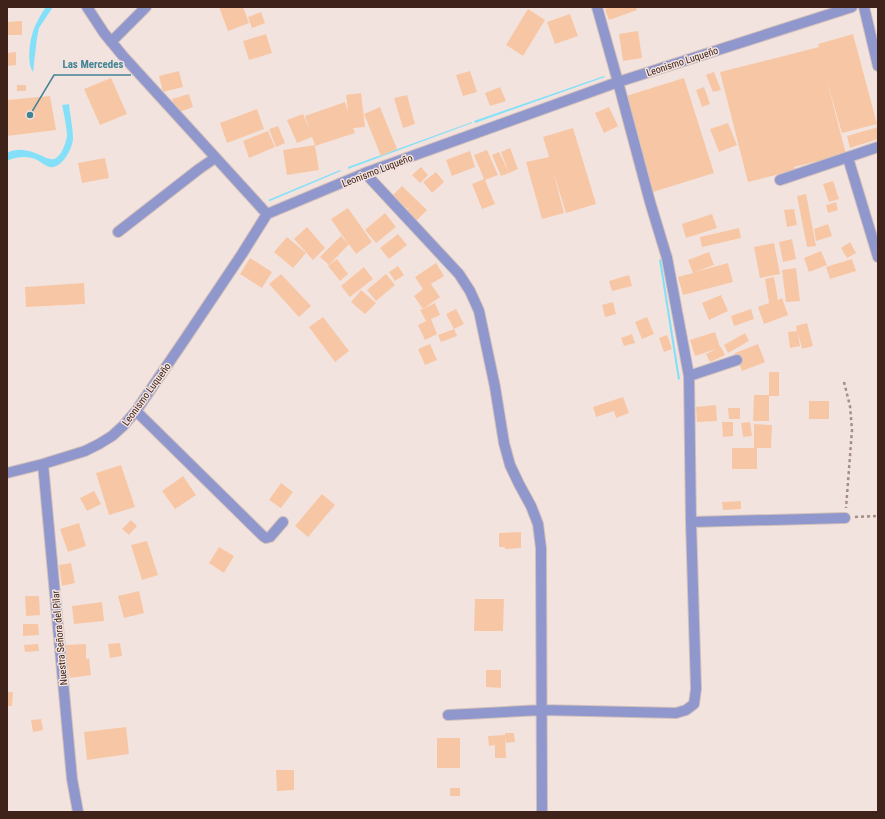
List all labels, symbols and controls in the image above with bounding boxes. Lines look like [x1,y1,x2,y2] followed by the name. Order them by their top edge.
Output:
[645,45,719,78] street label: Leonismo Luqueño
[54,52,131,75] callout: Las Mercedes
[62,58,124,71] text: Las Mercedes
[340,152,414,189] street label: Leonismo Luqueño
[120,361,173,428] street label: Leonismo Luqueño
[50,590,69,686] street label: Nuestra Señora del Pilar

